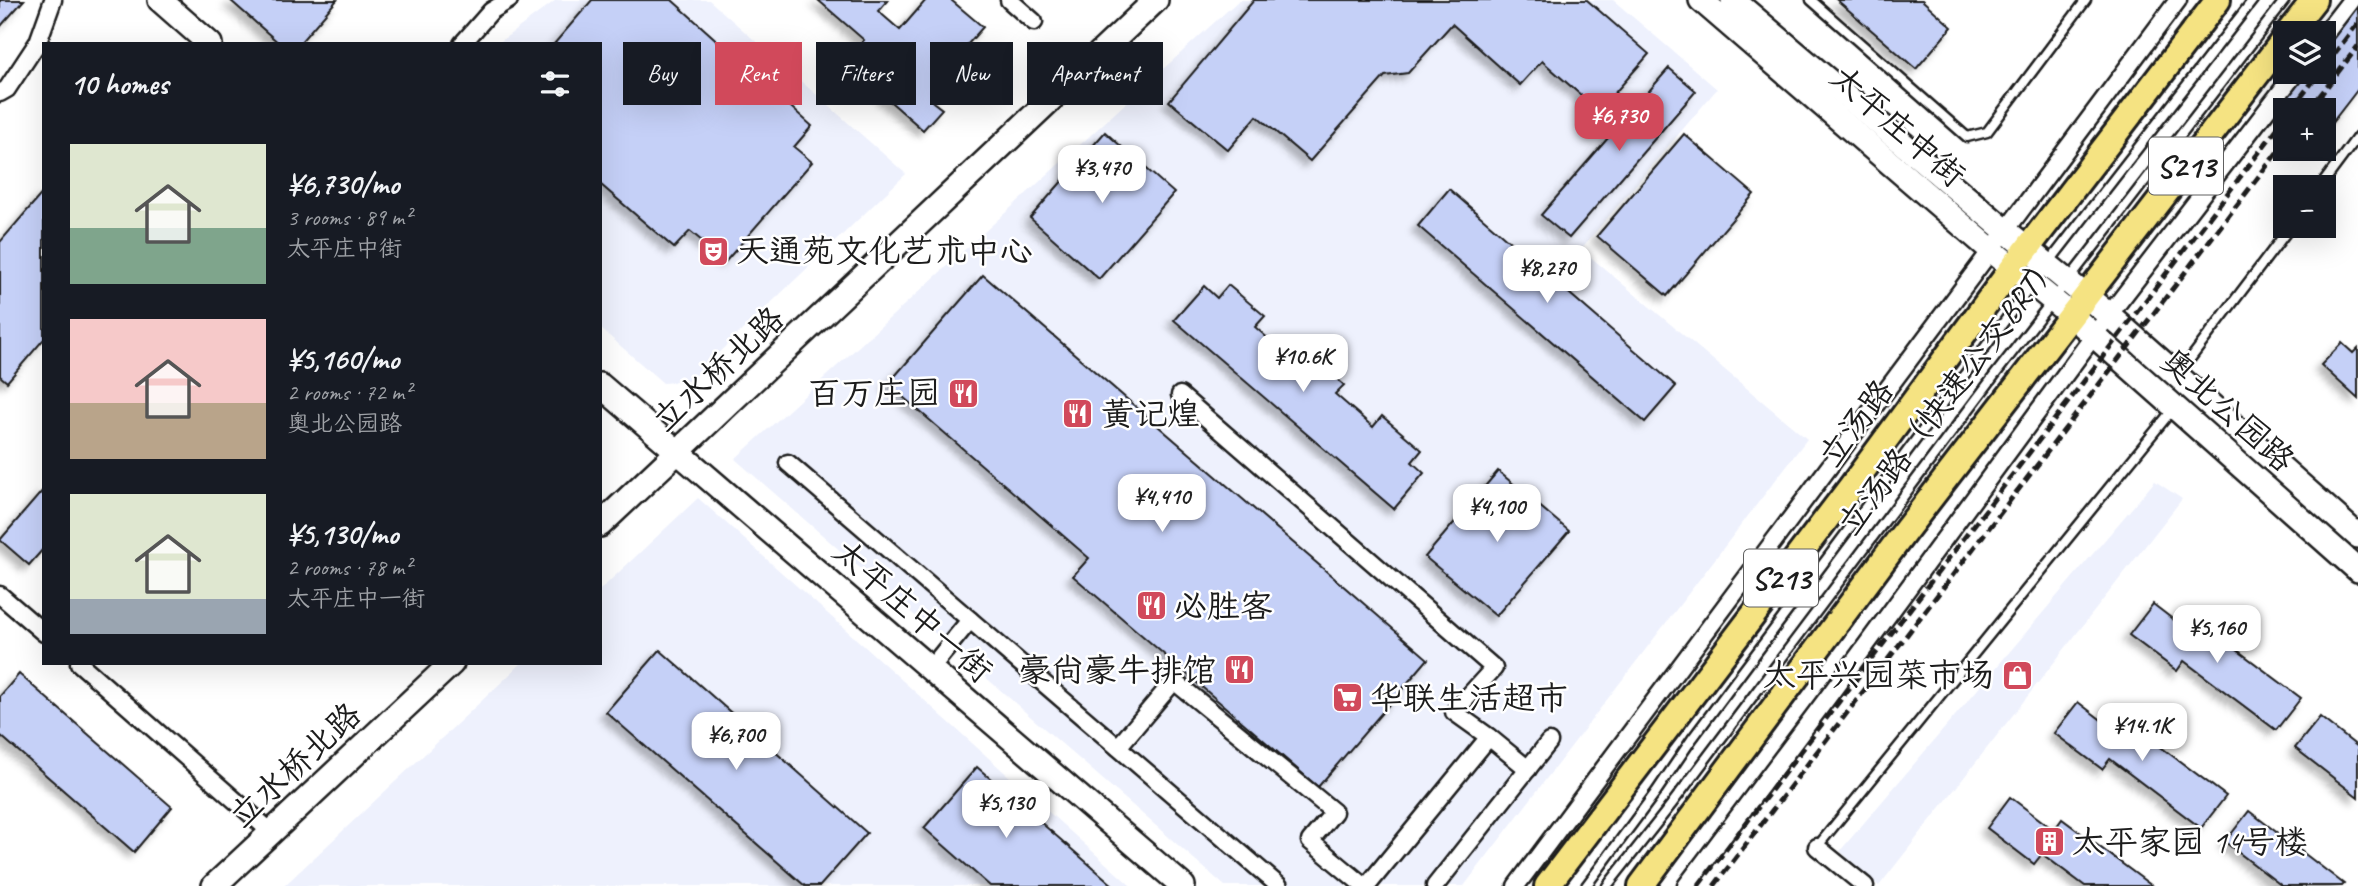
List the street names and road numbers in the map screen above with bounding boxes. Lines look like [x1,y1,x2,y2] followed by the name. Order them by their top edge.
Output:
[1822,56,1974,196] street label: 太平庄中街
[2149,138,2223,194] road number: S213
[1829,243,2069,543] street label: 立汤路（快速公交BRT）
[643,297,793,441] street label: 立水桥北路
[2153,339,2303,481] street label: 奥北公园路
[1810,372,1902,474] street label: 立汤路
[825,530,1001,692] street label: 太平庄中一街
[1744,550,1818,606] road number: S213
[220,693,370,837] street label: 立水桥北路

